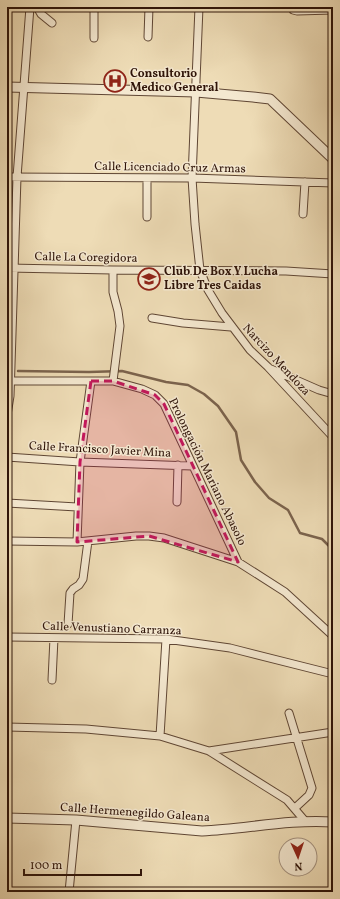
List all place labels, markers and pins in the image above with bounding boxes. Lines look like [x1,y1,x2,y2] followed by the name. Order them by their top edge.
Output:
[130,66,219,96] place label: Consultorio Medico General
[102,68,128,94] hospital icon: Consultorio Medico General
[164,264,278,294] place label: Club De Box Y Lucha Libre Tres Caidas
[136,266,162,292] school or university icon: Club De Box Y Lucha Libre Tres Caidas

